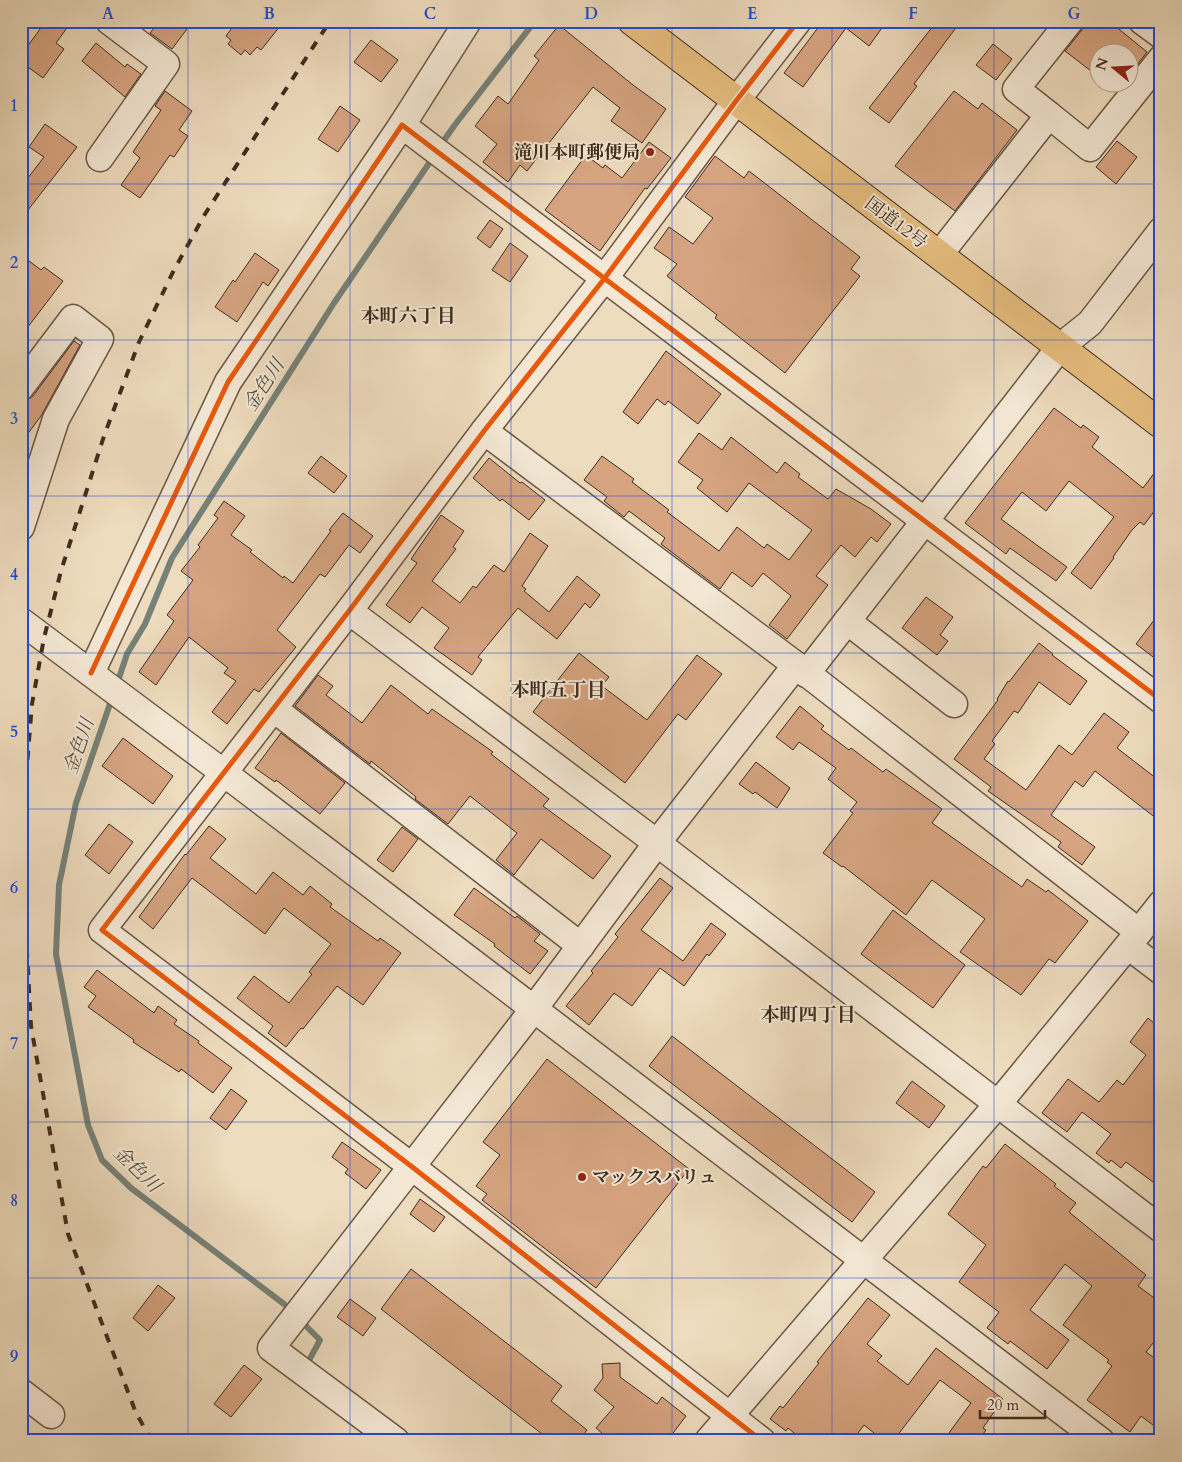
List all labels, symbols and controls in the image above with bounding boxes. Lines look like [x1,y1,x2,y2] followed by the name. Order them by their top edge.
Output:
[102,3,114,25] text: A
[263,3,275,25] text: B
[424,3,436,25] text: C
[584,3,598,25] text: D
[747,3,757,25] text: E
[908,3,918,25] text: F
[1067,3,1081,25] text: G
[1090,42,1140,92] north arrow
[1091,55,1113,73] text: N
[10,95,18,117] text: 1
[514,140,640,165] place label: 滝川本町郵便局
[644,146,656,158] marker: 滝川本町郵便局
[860,191,932,255] street label: 国道12号
[10,252,18,274] text: 2
[360,303,456,329] district label: 本町六丁目
[238,352,292,416] water label: 金色川
[10,408,18,430] text: 3
[10,564,18,586] text: 4
[510,677,606,703] district label: 本町五丁目
[57,713,101,777] water label: 金色川
[10,721,18,743] text: 5
[10,877,18,899] text: 6
[760,1002,856,1028] district label: 本町四丁目
[10,1033,18,1055] text: 7
[107,1140,168,1200] water label: 金色川
[592,1165,717,1190] place label: マックスバリュ
[576,1171,588,1183] marker: マックスバリュ
[10,1190,18,1212] text: 8
[10,1346,18,1368] text: 9
[980,1387,1044,1419] scale bar
[987,1395,1019,1415] text: 20 m

